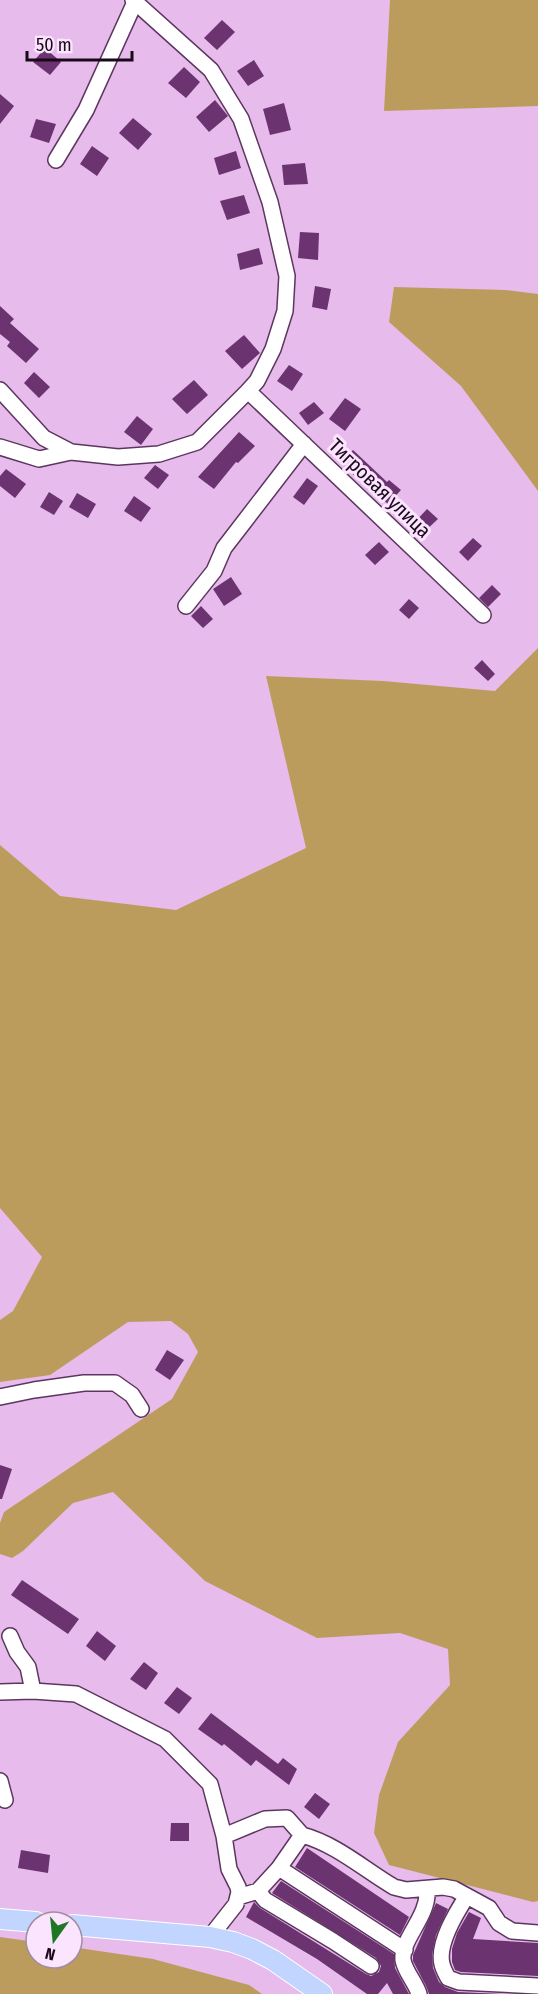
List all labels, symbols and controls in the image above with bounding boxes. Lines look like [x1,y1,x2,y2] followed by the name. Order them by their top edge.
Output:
[27,24,132,62] scale bar
[36,34,72,56] text: 50 m
[324,433,436,543] street label: Тигровая улица
[24,1910,84,1970] north arrow
[43,1944,57,1964] text: N

